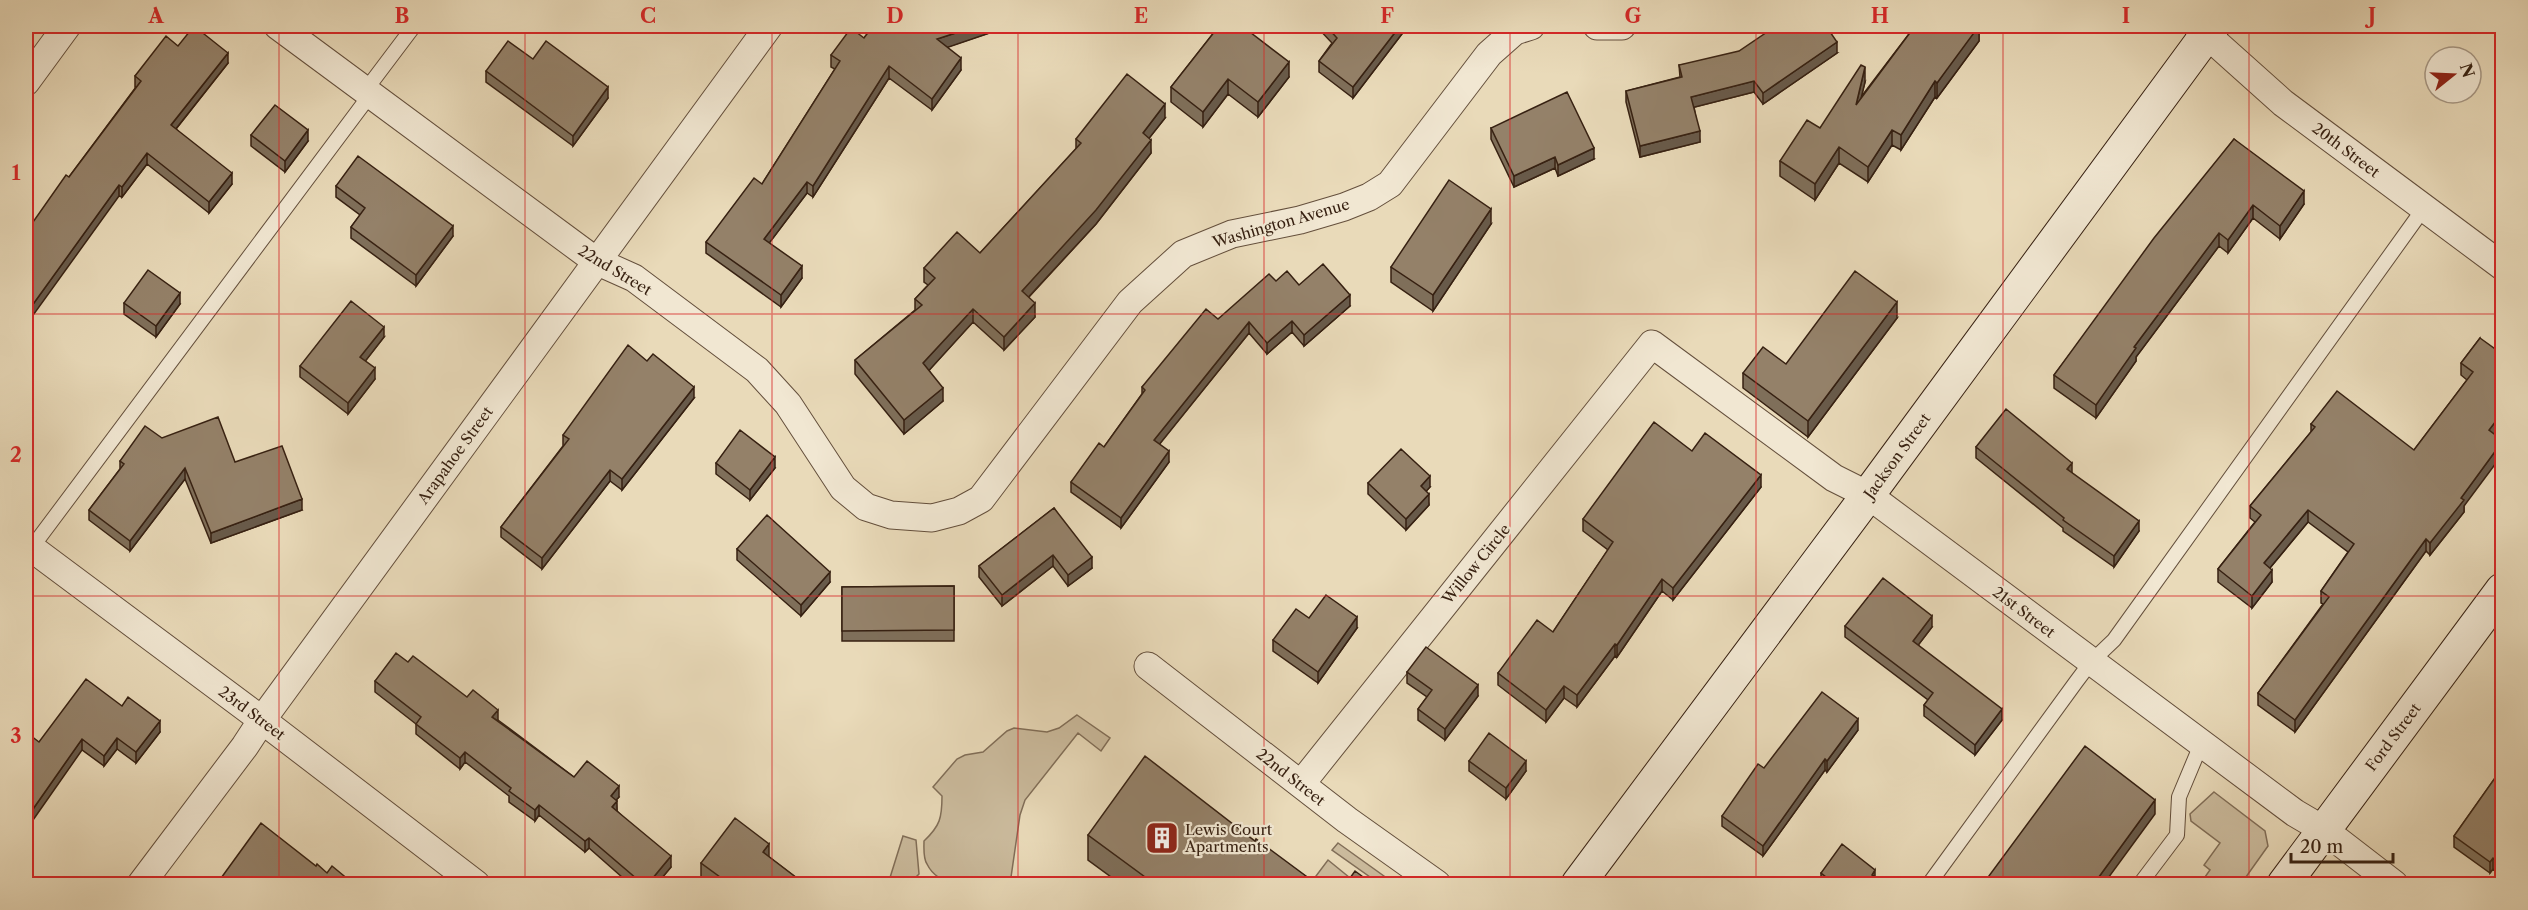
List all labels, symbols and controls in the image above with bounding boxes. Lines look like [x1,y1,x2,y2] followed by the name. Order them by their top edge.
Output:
[147,4,164,28] text: A
[395,4,410,28] text: B
[640,4,656,28] text: C
[886,4,904,28] text: D
[1134,4,1148,28] text: E
[1380,4,1394,28] text: F
[1625,4,1642,28] text: G
[1871,4,1889,28] text: H
[2122,4,2130,28] text: I
[2364,4,2376,28] text: J
[2423,45,2483,105] north arrow
[2456,61,2479,80] text: N
[2309,119,2384,182] street label: 20th Street
[12,161,21,185] text: 1
[1209,194,1352,252] street label: Washington Avenue
[575,241,656,300] street label: 22nd Street
[413,402,497,508] street label: Arapahoe Street
[1858,409,1935,504] street label: Jackson Street
[10,443,22,467] text: 2
[1437,520,1514,609] street label: Willow Circle
[1989,582,2059,642] street label: 21st Street
[215,682,290,745] street label: 23rd Street
[2361,699,2425,775] street label: Ford Street
[10,724,22,748] text: 3
[1253,744,1330,810] street label: 22nd Street
[1144,820,1180,856] building icon: Lewis Court Apartments
[1184,820,1273,856] place label: Lewis Court Apartments
[2291,826,2393,864] scale bar
[2300,836,2344,858] text: 20 m

